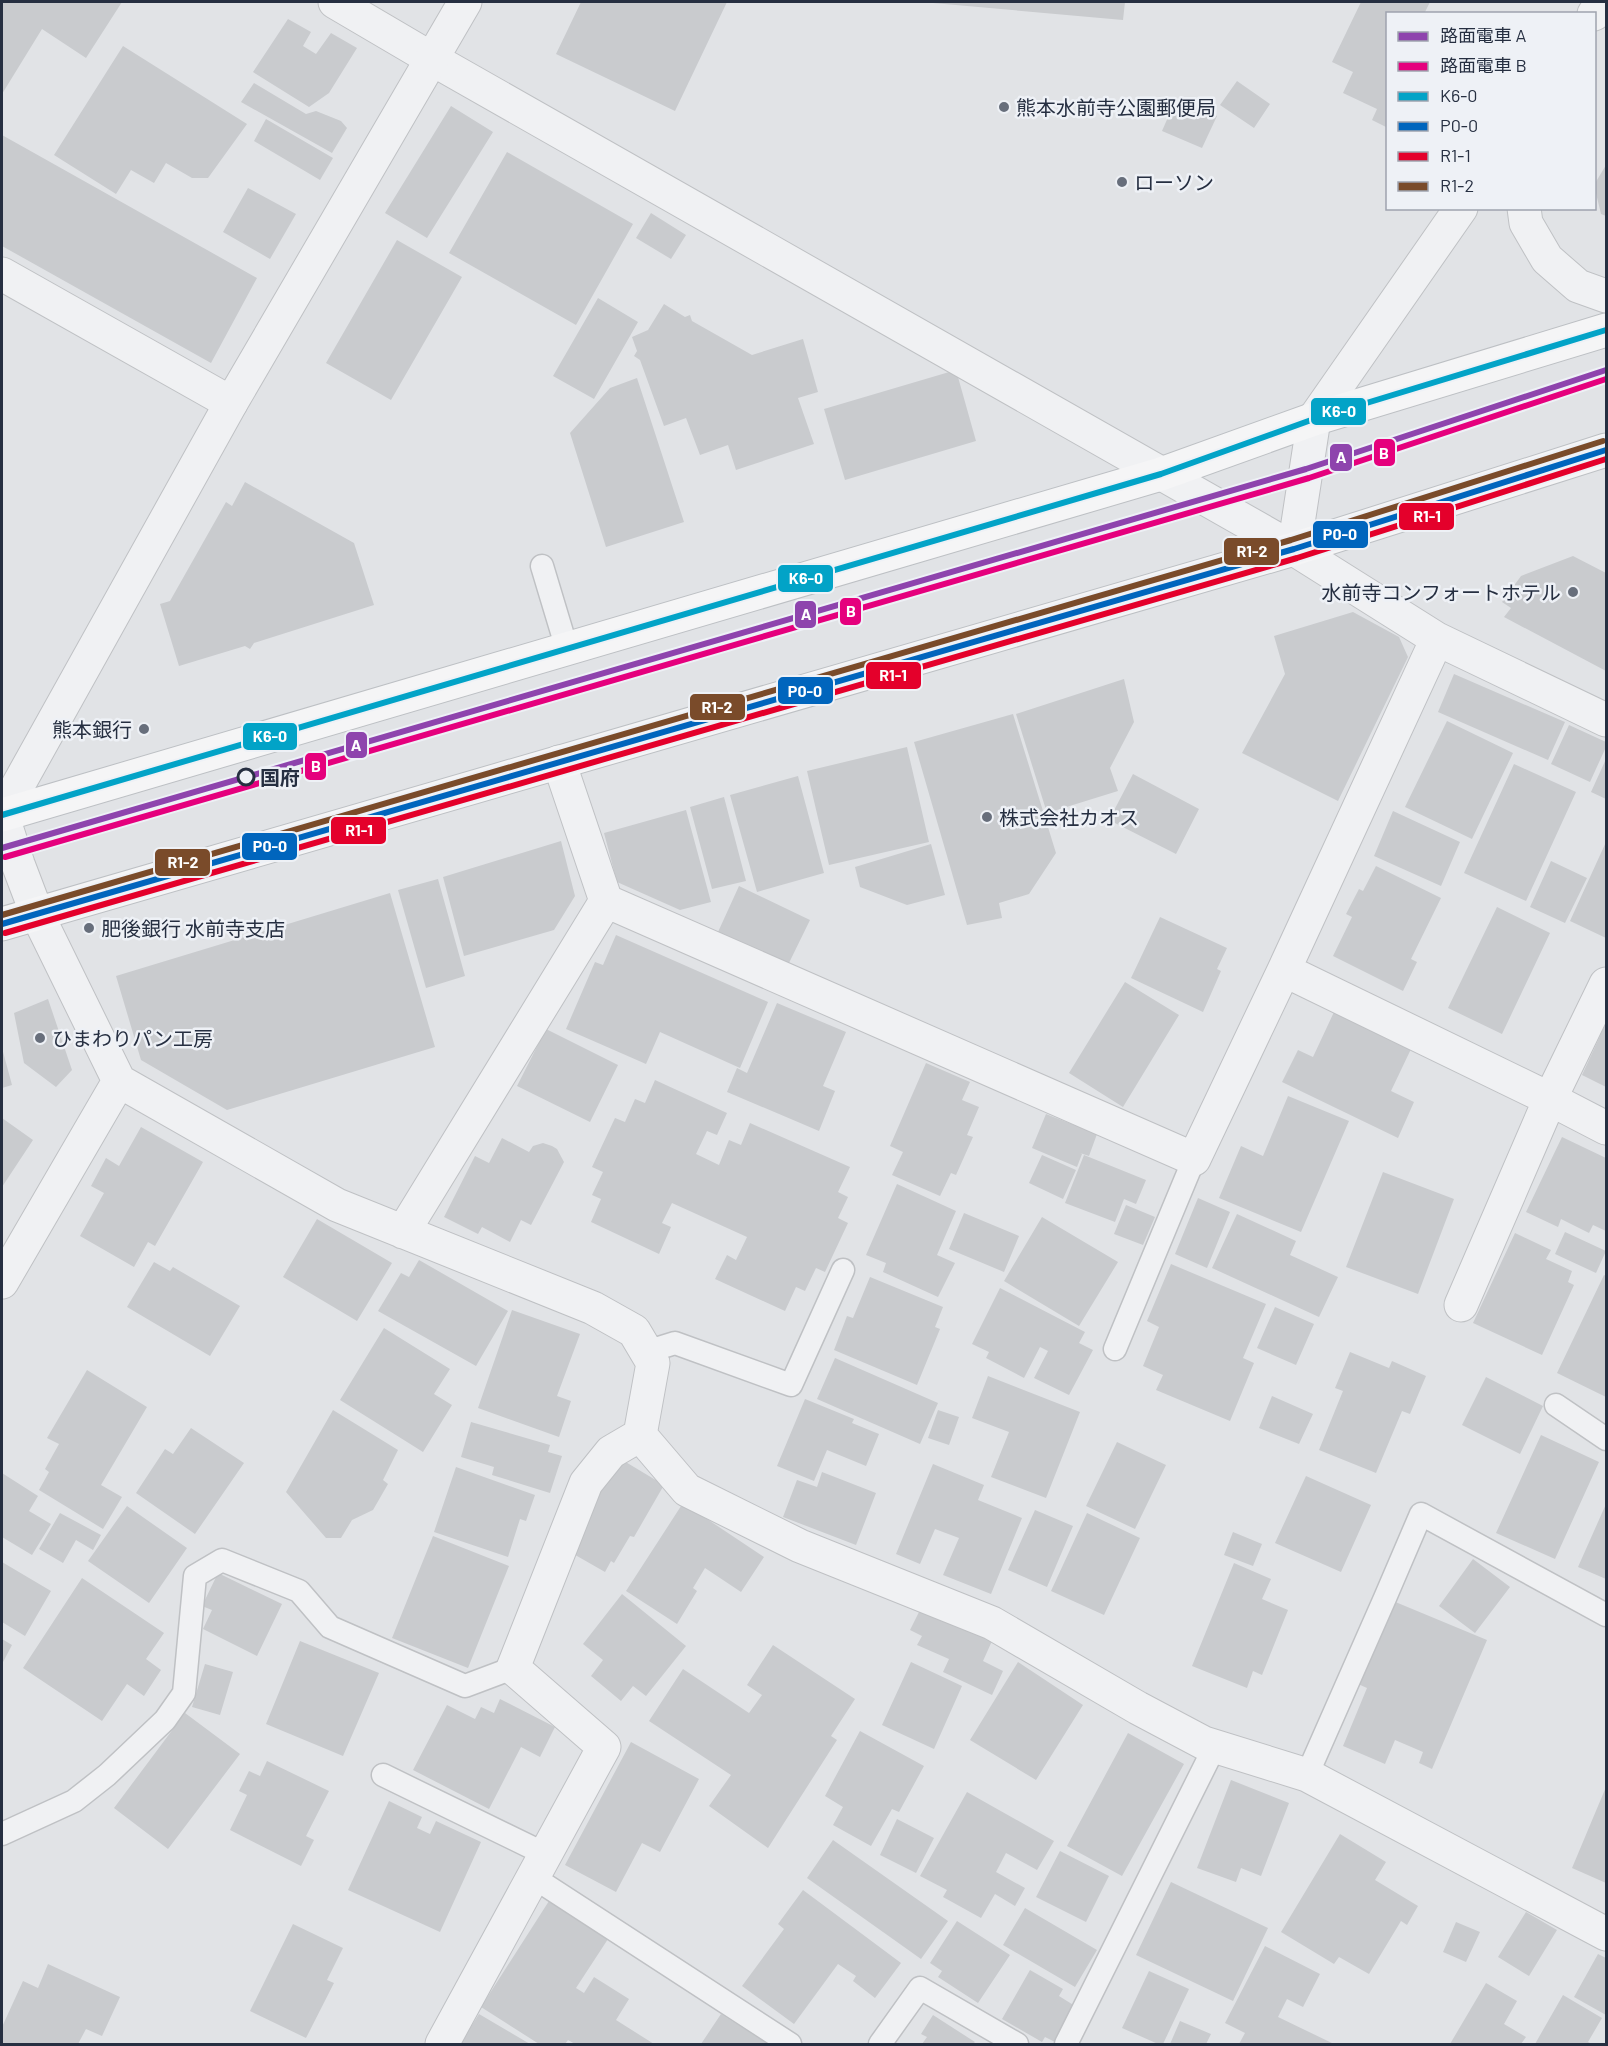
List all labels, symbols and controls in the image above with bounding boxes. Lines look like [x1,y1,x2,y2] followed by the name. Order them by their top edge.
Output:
[1386,12,1596,210] legend
[1440,24,1527,46] text: 路面電車 A
[1440,54,1527,76] text: 路面電車 B
[1440,84,1478,106] text: K6-0
[1016,95,1216,119] place label: 熊本水前寺公園郵便局
[997,100,1011,114] marker: 熊本水前寺公園郵便局
[1440,114,1478,136] text: P0-0
[1440,144,1471,166] text: R1-1
[1134,170,1214,194] place label: ローソン
[1440,174,1474,196] text: R1-2
[1115,175,1129,189] marker: ローソン
[1310,397,1367,426] line badge: K6-0
[1322,401,1356,420] text: K6-0
[1373,438,1396,467] line badge: B
[1329,443,1353,472] line badge: A
[1379,443,1389,462] text: B
[1336,447,1347,466] text: A
[1398,502,1455,531] line badge: R1-1
[1413,506,1441,525] text: R1-1
[1312,520,1369,549] line badge: P0-0
[1323,524,1357,543] text: P0-0
[1223,537,1280,566] line badge: R1-2
[1237,541,1268,560] text: R1-2
[777,564,834,593] line badge: K6-0
[789,568,823,587] text: K6-0
[1322,580,1561,604] place label: 水前寺コンフォートホテル
[1566,585,1580,599] marker: 水前寺コンフォートホテル
[839,597,862,626] line badge: B
[794,600,817,629] line badge: A
[846,601,856,620] text: B
[801,604,812,623] text: A
[865,661,922,690] line badge: R1-1
[879,665,907,684] text: R1-1
[777,676,834,705] line badge: P0-0
[788,681,822,700] text: P0-0
[689,693,746,721] line badge: R1-2
[702,697,733,716] text: R1-2
[52,717,132,741] place label: 熊本銀行
[137,722,151,736] marker: 熊本銀行
[242,722,298,751] line badge: K6-0
[253,726,287,745] text: K6-0
[345,731,368,759] line badge: A
[351,735,362,754] text: A
[304,752,327,781] line badge: B
[311,756,321,775] text: B
[260,765,300,789] place label: 国府
[237,768,255,786] marker: 国府
[999,805,1139,829] place label: 株式会社カオス
[980,810,994,824] marker: 株式会社カオス
[330,816,387,845] line badge: R1-1
[345,820,373,839] text: R1-1
[241,832,298,861] line badge: P0-0
[253,836,287,855] text: P0-0
[154,848,211,877] line badge: R1-2
[168,852,199,871] text: R1-2
[101,916,285,940] place label: 肥後銀行 水前寺支店
[82,921,96,935] marker: 肥後銀行 水前寺支店
[52,1026,213,1050] place label: ひまわりパン工房
[33,1031,47,1045] marker: ひまわりパン工房

